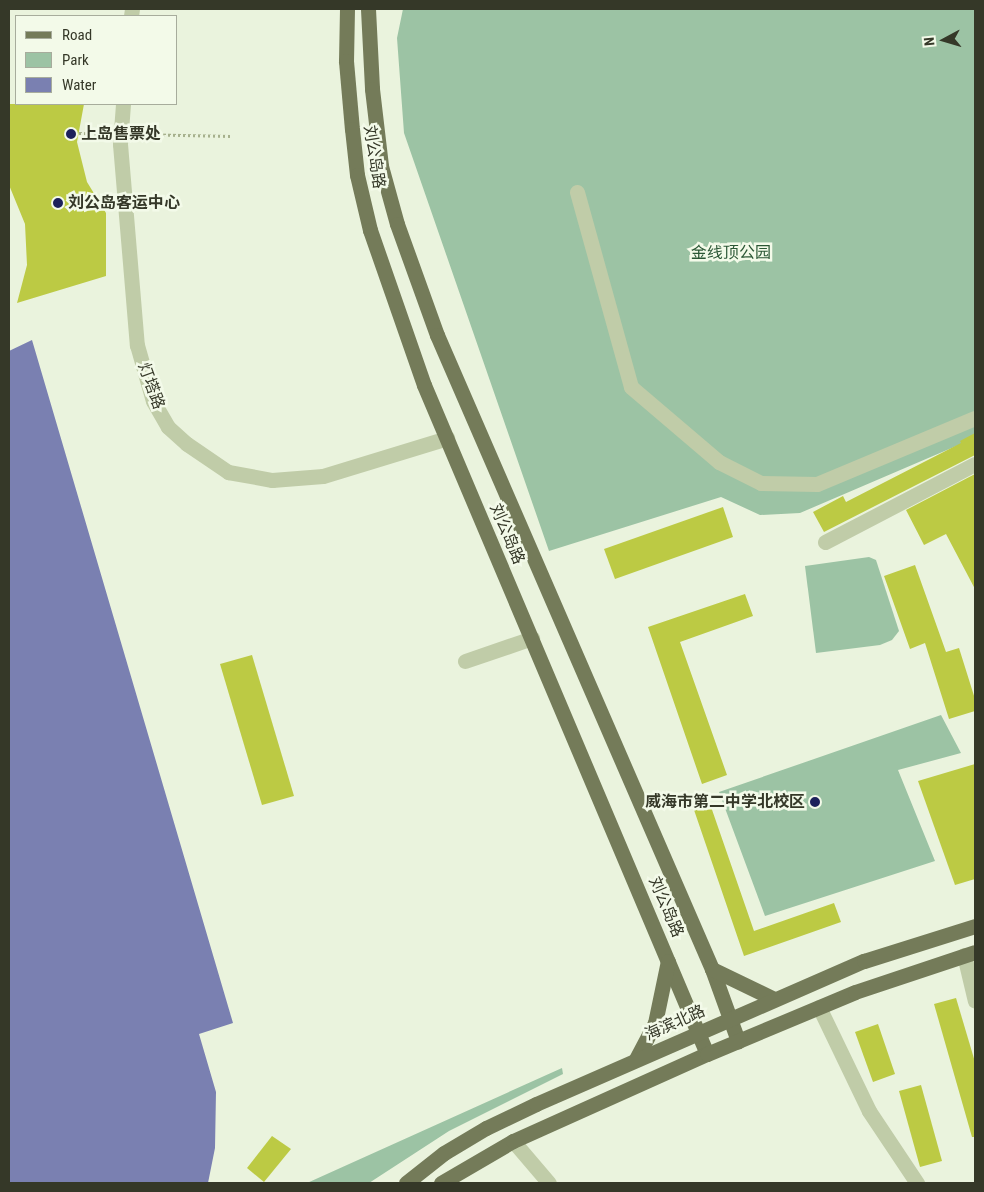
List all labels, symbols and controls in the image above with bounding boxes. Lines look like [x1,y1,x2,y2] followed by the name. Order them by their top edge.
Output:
[15,15,178,105] legend
[919,15,969,65] north arrow
[62,26,92,44] text: Road
[921,36,937,47] text: N
[62,51,89,69] text: Park
[62,76,96,94] text: Water
[81,124,161,144] place label: 上岛售票处
[360,124,388,190] street label: 刘公岛路
[65,128,77,140] marker: 上岛售票处
[68,193,180,213] place label: 刘公岛客运中心
[52,197,64,209] marker: 刘公岛客运中心
[691,243,771,263] park label: 金线顶公园
[134,360,168,412] street label: 灯塔路
[486,501,528,567] street label: 刘公岛路
[645,792,805,812] place label: 威海市第二中学北校区
[809,796,821,808] marker: 威海市第二中学北校区
[645,874,687,940] street label: 刘公岛路
[642,1001,708,1045] street label: 海滨北路

